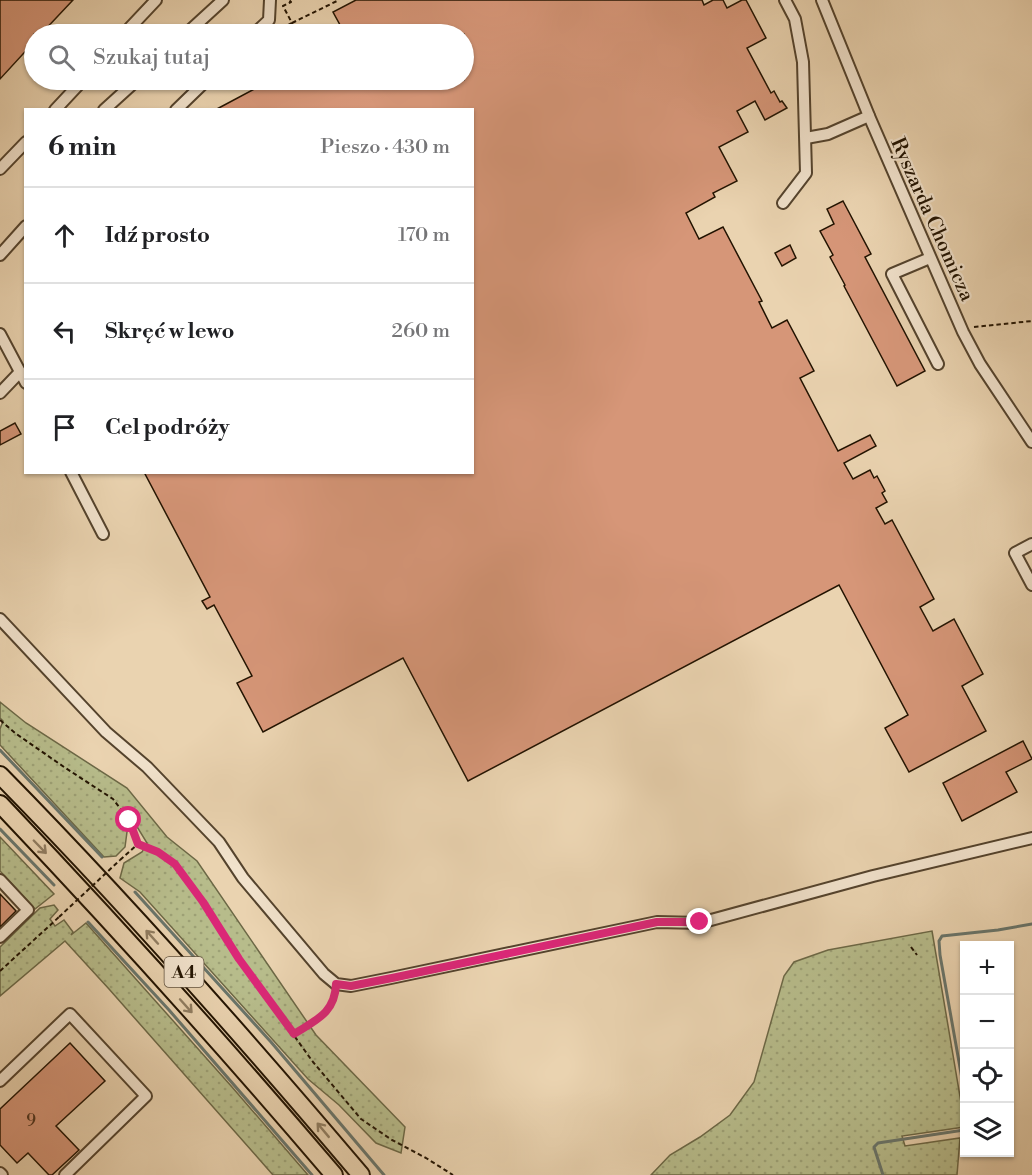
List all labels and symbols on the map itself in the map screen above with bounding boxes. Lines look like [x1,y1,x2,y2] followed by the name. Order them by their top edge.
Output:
[884,134,979,306] street label: Ryszarda Chomicza
[115,806,141,832] route start
[33,839,48,854] one-way arrow
[686,908,712,934] route end
[145,930,159,945] one-way arrow
[164,957,204,987] road number: A4
[179,999,193,1014] one-way arrow
[26,1111,36,1131] house number: 9
[317,1122,330,1138] one-way arrow

